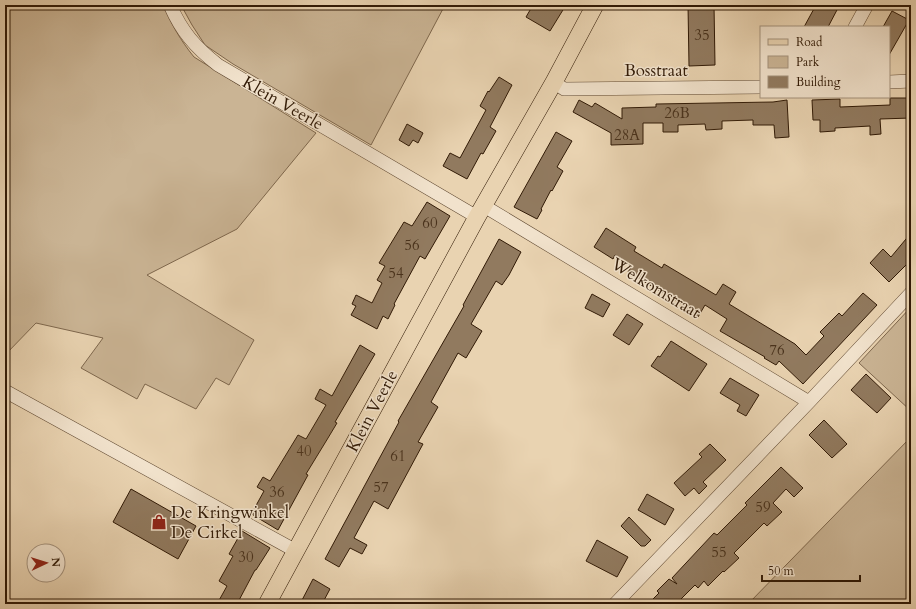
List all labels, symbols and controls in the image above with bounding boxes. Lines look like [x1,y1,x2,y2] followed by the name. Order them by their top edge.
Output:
[694,25,710,45] house number: 35
[760,26,890,98] legend
[796,34,823,50] text: Road
[796,54,820,70] text: Park
[624,59,689,82] street label: Bosstraat
[238,71,328,135] street label: Klein Veerle
[796,74,841,90] text: Building
[664,103,690,123] house number: 26B
[614,125,640,145] house number: 28A
[422,213,438,233] house number: 60
[404,235,420,255] house number: 56
[606,252,706,324] street label: Welkomstraat
[388,263,404,283] house number: 54
[769,340,785,360] house number: 76
[341,366,403,456] street label: Klein Veerle
[296,441,312,461] house number: 40
[390,446,406,466] house number: 61
[373,477,389,497] house number: 57
[269,482,285,502] house number: 36
[755,497,771,517] house number: 59
[171,501,290,544] place label: De Kringwinkel De Cirkel
[150,513,168,531] shop icon: De Kringwinkel De Cirkel
[711,542,727,562] house number: 55
[26,543,66,583] north arrow
[238,547,254,567] house number: 30
[48,557,63,568] text: N
[762,557,860,583] scale bar
[768,563,795,579] text: 50 m

